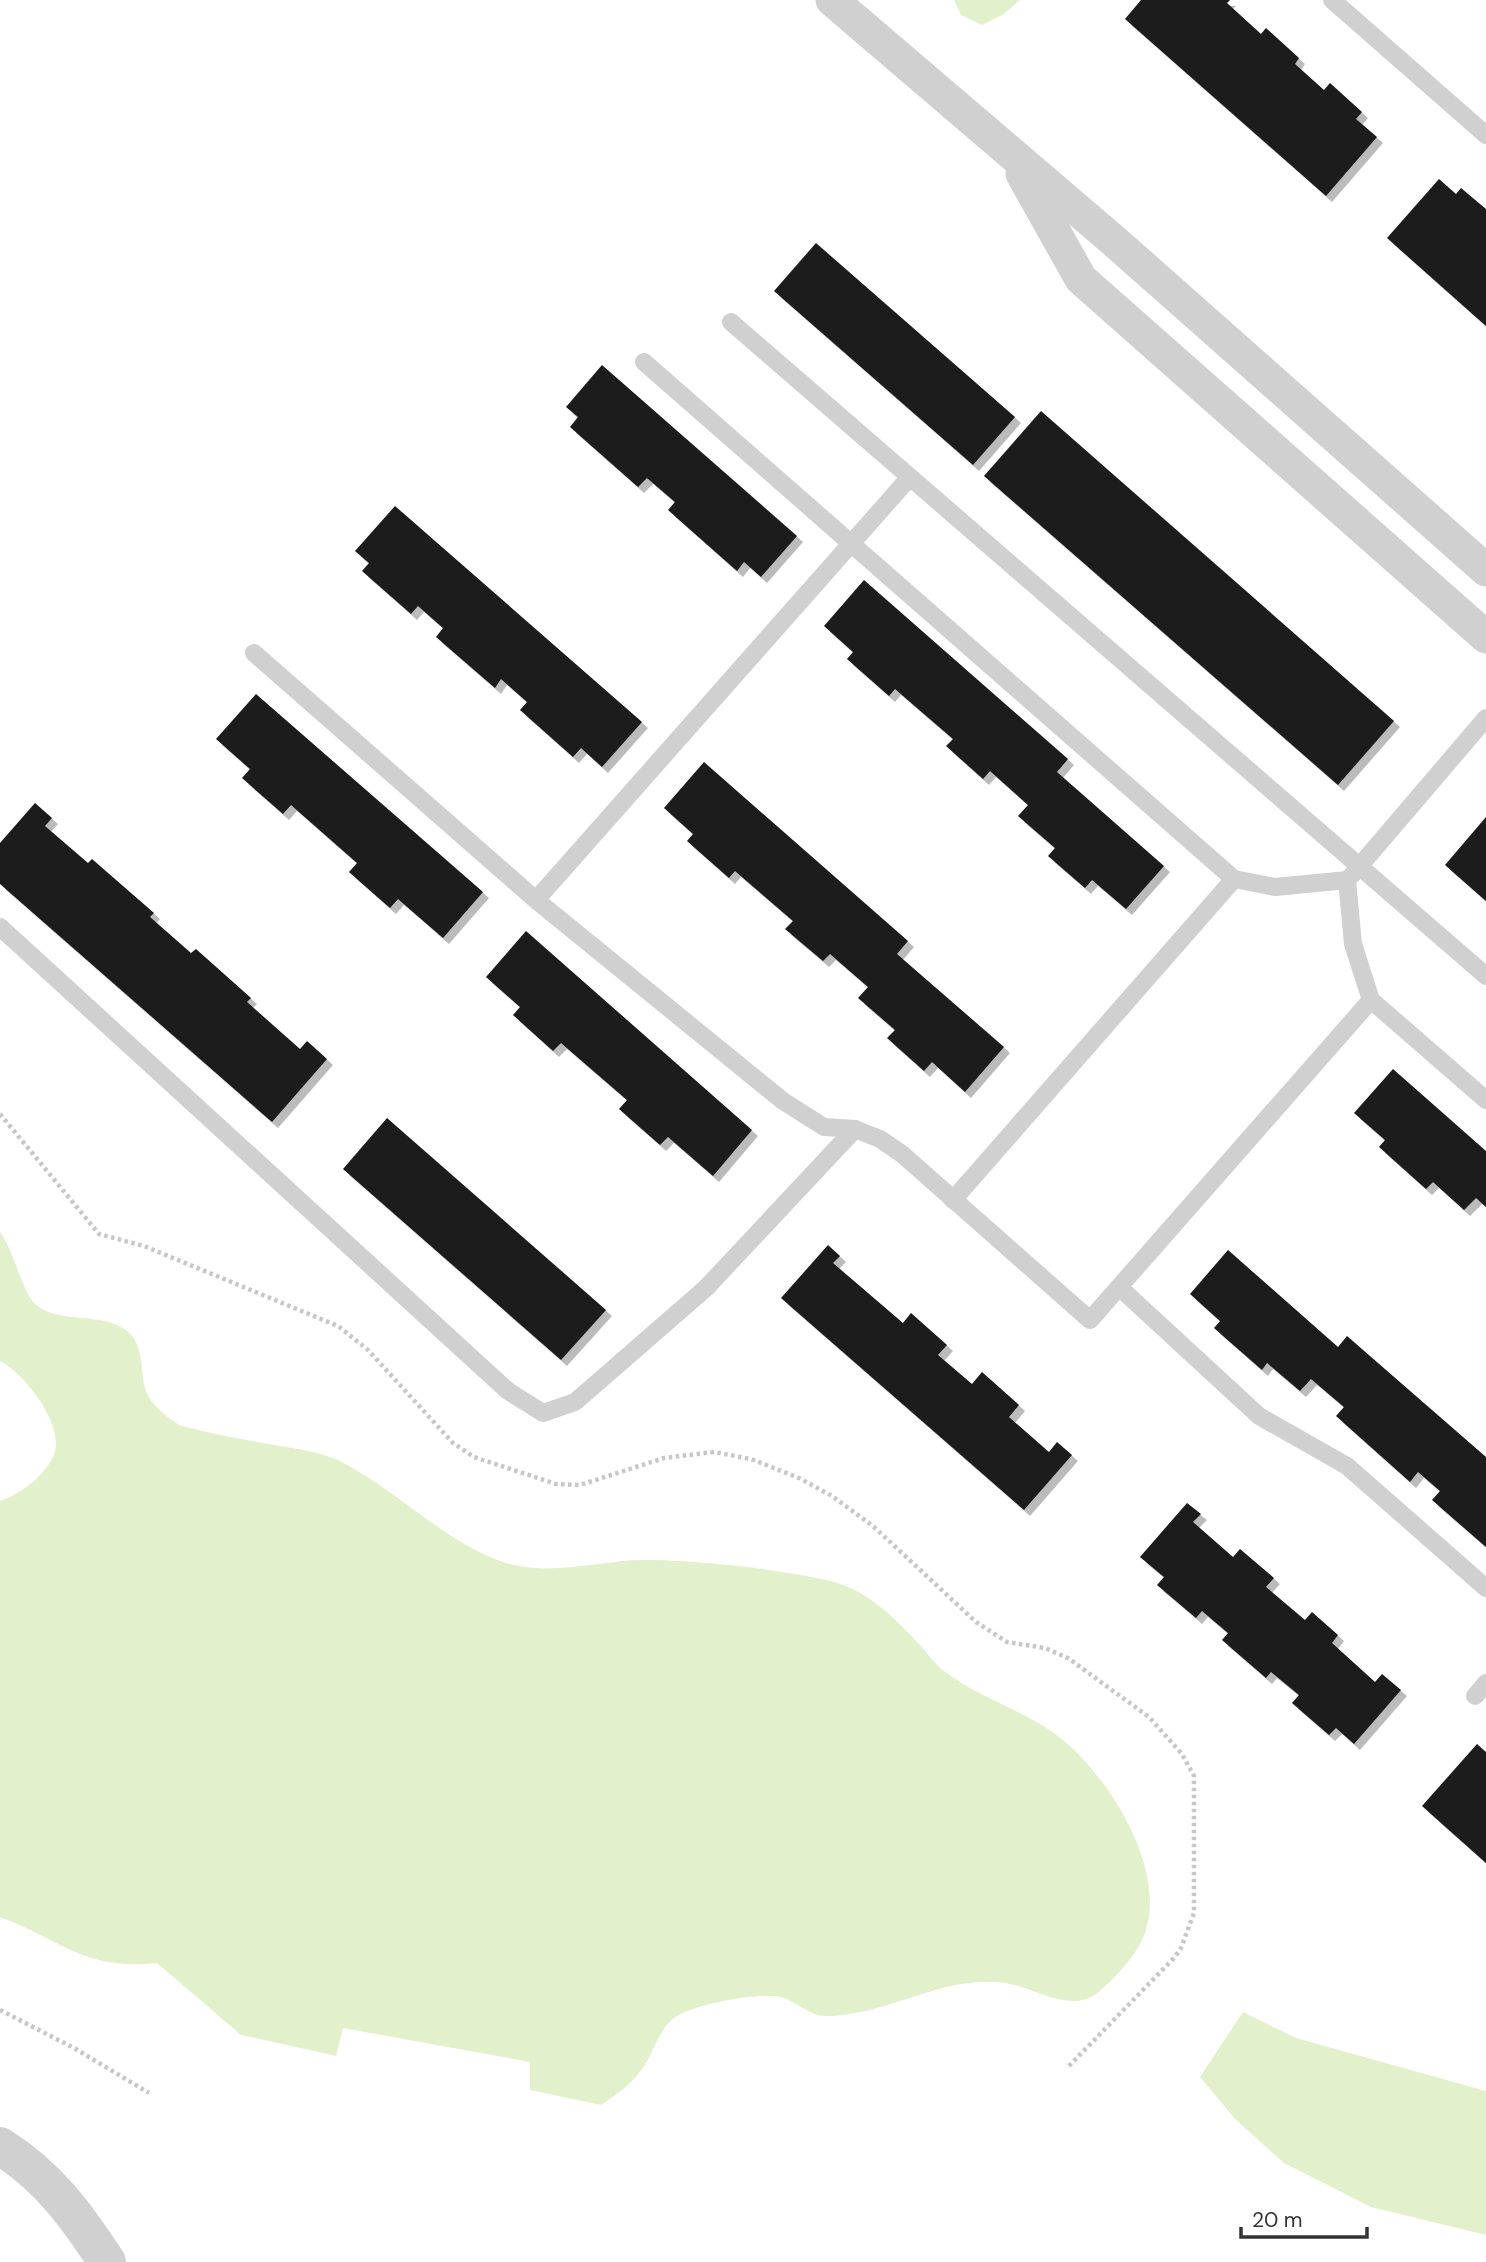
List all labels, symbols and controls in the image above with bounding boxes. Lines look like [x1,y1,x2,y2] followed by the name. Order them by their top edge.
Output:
[1241,2196,1367,2240] scale bar
[1252,2206,1303,2234] text: 20 m

